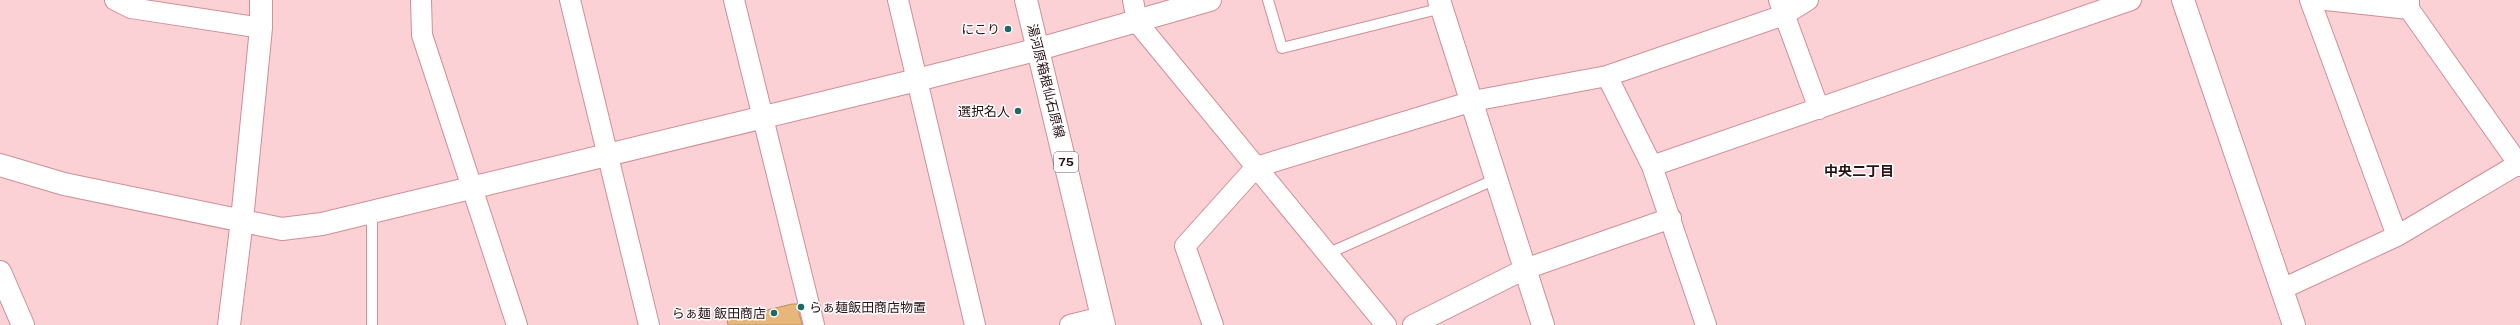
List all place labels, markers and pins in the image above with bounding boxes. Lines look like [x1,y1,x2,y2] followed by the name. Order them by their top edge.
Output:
[961,22,1000,37] place label: にこり
[1003,24,1013,34] marker: にこり
[958,104,1010,119] place label: 選択名人
[1013,106,1023,116] marker: 選択名人
[809,300,926,315] place label: らぁ麺飯田商店物置
[796,302,806,312] marker: らぁ麺飯田商店物置
[672,306,766,321] place label: らぁ麺 飯田商店
[769,308,779,318] marker: らぁ麺 飯田商店

